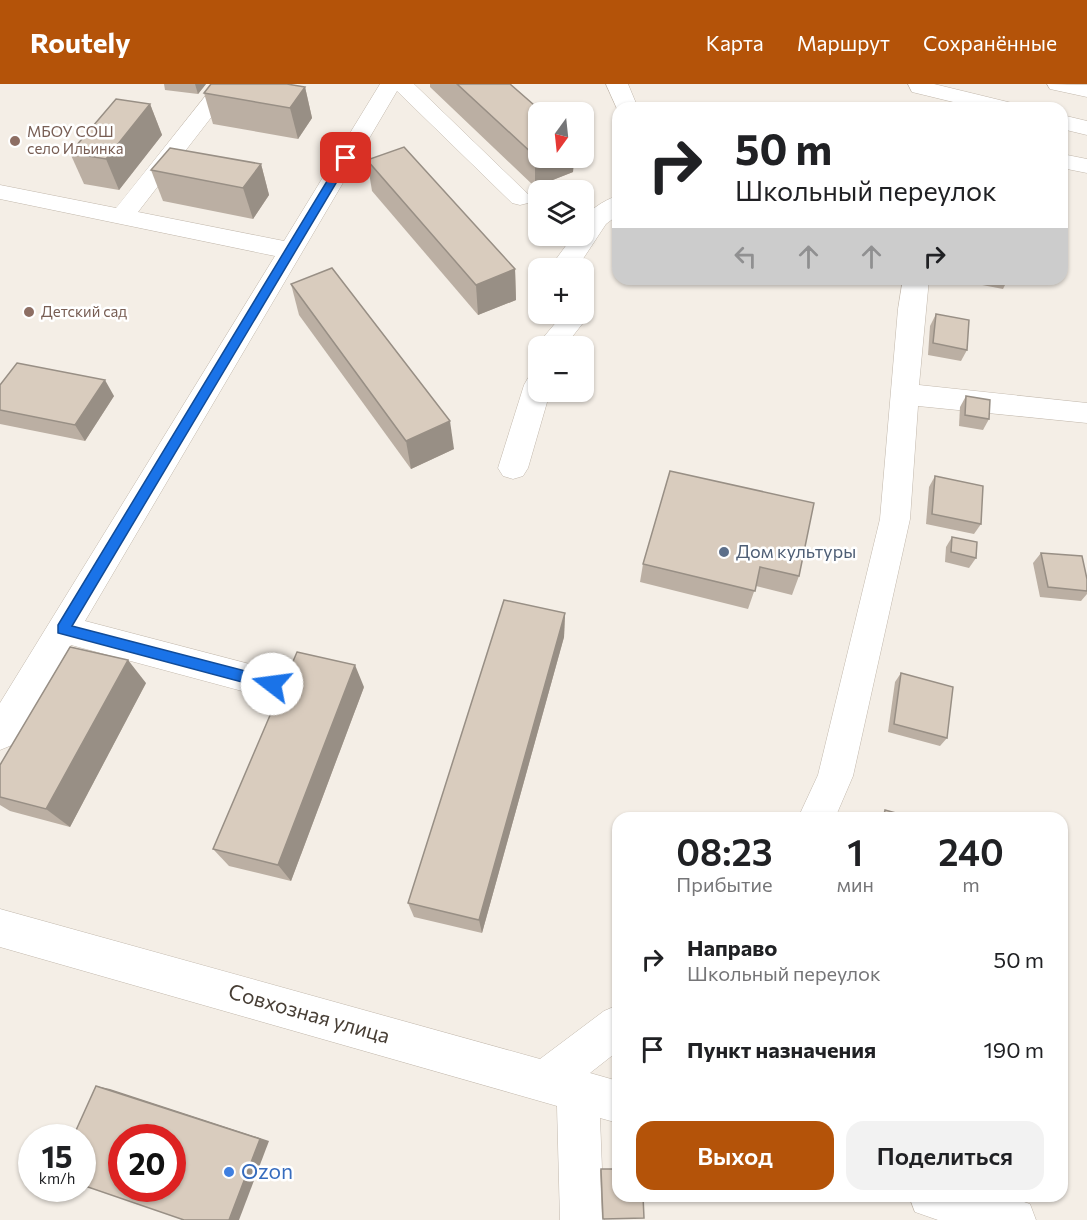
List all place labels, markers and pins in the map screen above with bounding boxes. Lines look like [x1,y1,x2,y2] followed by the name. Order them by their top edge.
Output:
[27,122,123,157] place label: МБОУ СОШ село Ильинка
[320,132,371,183] pin
[8,134,22,148] marker: МБОУ СОШ село Ильинка
[41,302,127,320] place label: Детский сад
[22,305,36,319] marker: Детский сад
[736,540,856,562] place label: Дом культуры
[717,545,731,559] marker: Дом культуры
[241,1158,293,1183] place label: Ozon
[222,1165,236,1179] marker: Ozon

